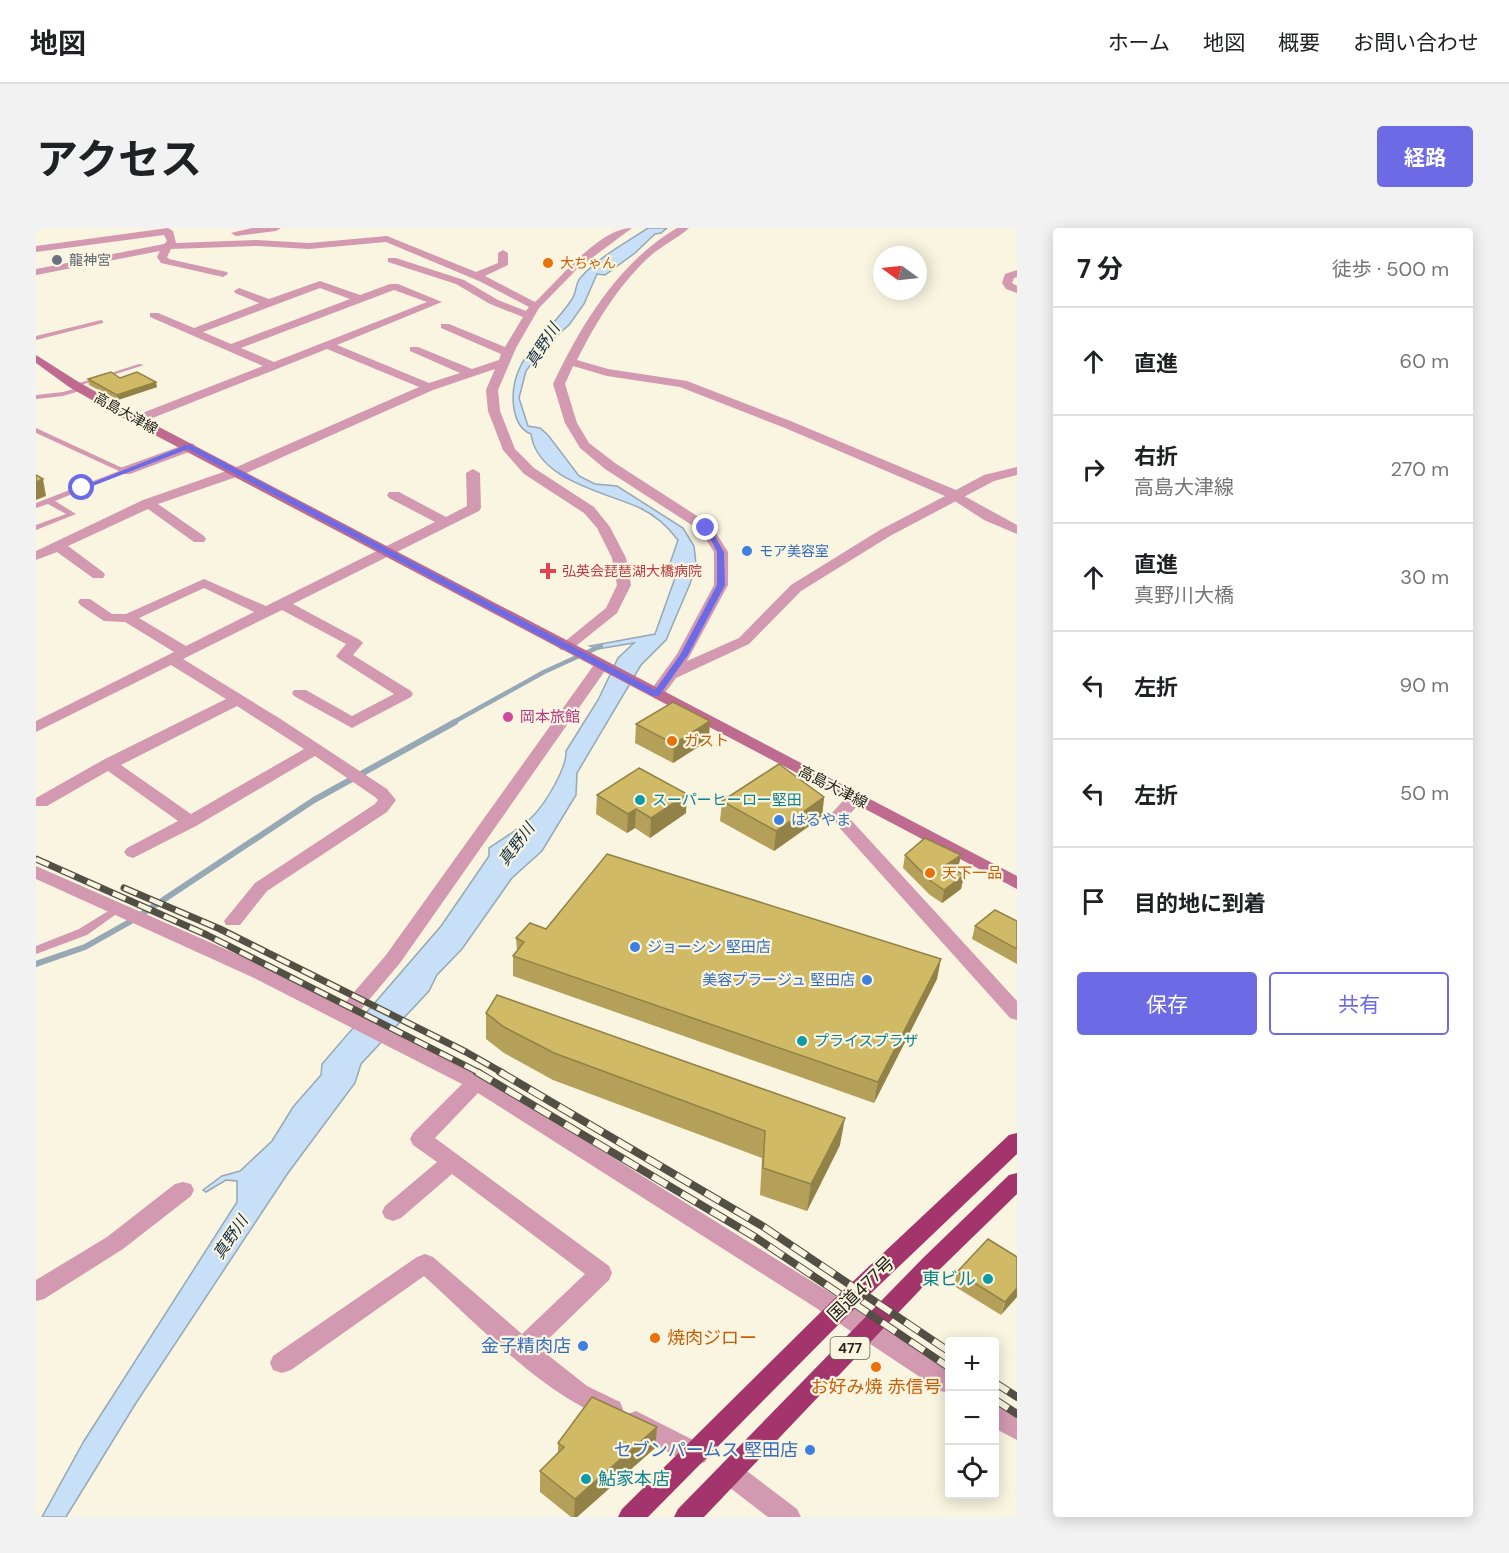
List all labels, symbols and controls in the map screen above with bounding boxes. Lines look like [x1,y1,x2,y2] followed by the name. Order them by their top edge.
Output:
[30,25,86,62] text: 地図
[1108,29,1170,57] text: ホーム
[1203,29,1245,57] text: 地図
[1278,29,1320,57] text: 概要
[1353,29,1479,57] text: お問い合わせ
[1377,126,1473,187] button: 経路
[36,132,202,187] text: アクセス
[873,246,927,300] north arrow
[69,251,111,269] place label: 龍神宮
[1077,252,1123,286] text: 7 分
[50,253,64,267] marker: 龍神宮
[560,254,616,272] place label: 大ちゃん
[541,256,555,270] marker: 大ちゃん
[1332,256,1449,282] text: 徒歩 · 500 m
[521,318,565,371] water label: 真野川
[1077,345,1110,378] icon: ahead
[1400,348,1449,374] text: 60 m
[1134,349,1178,378] text: 直進
[91,388,161,438] street label: 高島大津線
[1134,442,1178,471] text: 右折
[1077,453,1110,486] icon: right
[1391,456,1449,482] text: 270 m
[68,474,94,500] route start
[1134,474,1234,500] text: 高島大津線
[692,514,718,540] route end
[759,542,829,560] place label: モア美容室
[740,544,754,558] marker: モア美容室
[1134,550,1178,579] text: 直進
[1077,561,1110,594] icon: ahead
[539,562,557,580] marker: 弘英会琵琶湖大橋病院
[562,562,702,580] place label: 弘英会琵琶湖大橋病院
[1400,564,1449,590] text: 30 m
[1134,582,1234,608] text: 真野川大橋
[1077,669,1110,702] icon: left
[1400,672,1449,698] text: 90 m
[1134,673,1178,702] text: 左折
[520,707,580,727] place label: 岡本旅館
[501,710,515,724] marker: 岡本旅館
[684,731,729,751] place label: ガスト
[665,734,679,748] marker: ガスト
[795,761,871,813] street label: 高島大津線
[1077,777,1110,810] icon: left
[1400,780,1449,806] text: 50 m
[1134,781,1178,810] text: 左折
[652,790,802,810] place label: スーパーヒーロー堅田
[633,793,647,807] marker: スーパーヒーロー堅田
[791,810,851,830] place label: はるやま
[772,813,786,827] marker: はるやま
[494,817,540,870] water label: 真野川
[942,863,1002,883] place label: 天下一品
[923,866,937,880] marker: 天下一品
[1077,885,1110,918] icon: arrive
[1134,889,1266,918] text: 目的地に到着
[647,937,771,957] place label: ジョーシン 堅田店
[628,940,642,954] marker: ジョーシン 堅田店
[702,970,855,990] place label: 美容プラージュ 堅田店
[1077,972,1257,1035] button: 保存
[1269,972,1449,1035] button: 共有
[860,973,874,987] marker: 美容プラージュ 堅田店
[814,1031,919,1051] place label: プライスプラザ
[795,1034,809,1048] marker: プライスプラザ
[208,1210,254,1263] water label: 真野川
[822,1251,900,1327] street label: 国道477号
[922,1267,976,1291] place label: 東ビル
[981,1272,995,1286] marker: 東ビル
[667,1326,757,1350] place label: 焼肉ジロー
[648,1331,662,1345] marker: 焼肉ジロー
[481,1334,571,1358] place label: 金子精肉店
[830,1337,870,1359] road number: 477
[945,1337,999,1499] map controls
[945,1337,999,1391] button: +
[576,1339,590,1353] marker: 金子精肉店
[869,1360,883,1374] marker: お好み焼 赤信号
[811,1375,941,1399] place label: お好み焼 赤信号
[945,1391,999,1445] button: −
[614,1438,798,1462] place label: セブンパームス 堅田店
[803,1443,817,1457] marker: セブンパームス 堅田店
[945,1445,999,1499] button: locate
[598,1467,670,1491] place label: 鮎家本店
[579,1472,593,1486] marker: 鮎家本店

